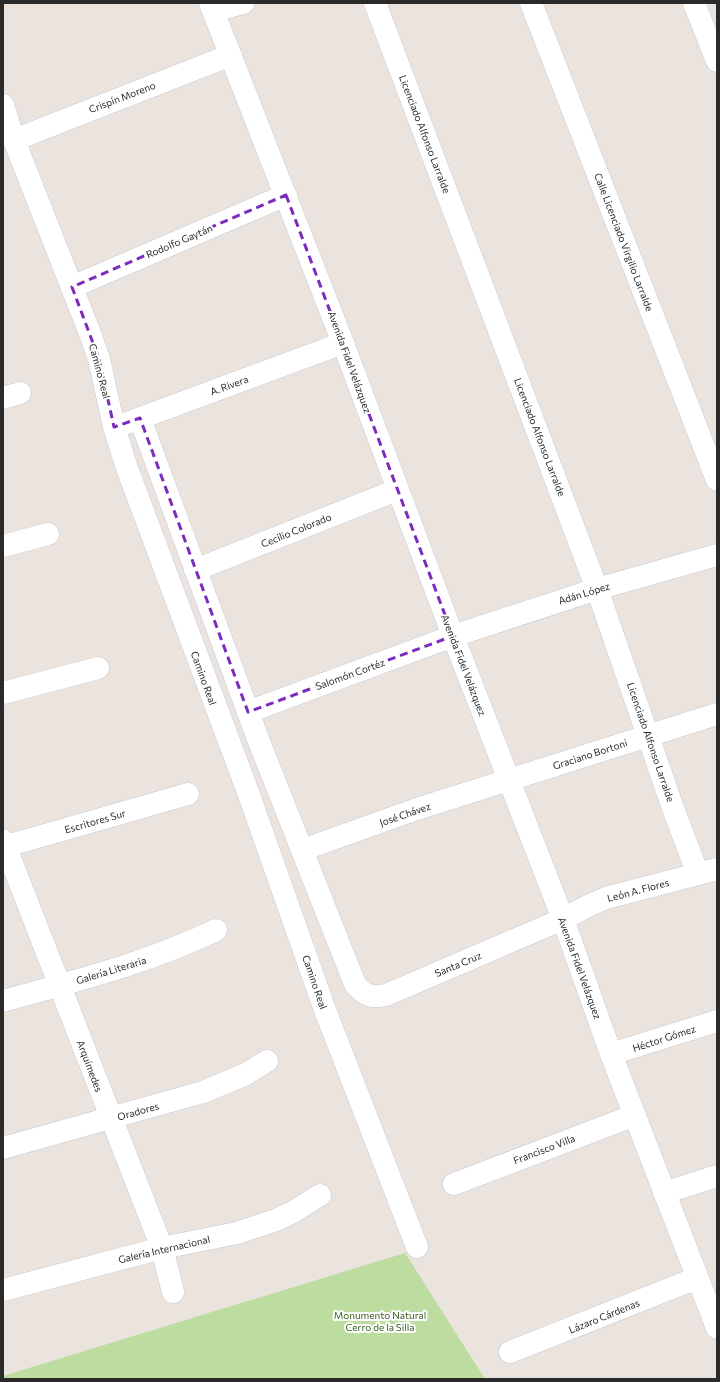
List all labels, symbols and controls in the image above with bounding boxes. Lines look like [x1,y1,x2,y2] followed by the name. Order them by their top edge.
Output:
[397,73,453,195] street label: Licenciado Alfonso Larralde
[87,79,157,115] street label: Crispín Moreno
[592,171,656,313] street label: Calle Licenciado Virgilio Larralde
[144,222,214,260] street label: Rodolfo Gaytán
[326,309,374,415] street label: Avenida Fidel Velázquez
[87,342,113,400] street label: Camino Real
[208,373,250,397] street label: A. Rivera
[512,376,568,498] street label: Licenciado Alfonso Larralde
[259,510,333,550] street label: Cecilio Colorado
[557,579,611,607] street label: Adán López
[439,613,489,717] street label: Avenida Fidel Velázquez
[189,649,219,707] street label: Camino Real
[314,656,386,692] street label: Salomón Cortéz
[625,681,677,803] street label: Licenciado Alfonso Larralde
[551,736,629,772] street label: Graciano Bortoni
[378,800,432,828] street label: José Chávez
[63,807,127,835] street label: Escritores Sur
[606,876,671,904] street label: León A. Flores
[556,915,604,1021] street label: Avenida Fidel Velázquez
[433,949,483,979] street label: Santa Cruz
[300,953,330,1011] street label: Camino Real
[75,954,147,986] street label: Galería Literaria
[631,1022,697,1054] street label: Héctor Gómez
[75,1038,105,1094] street label: Arquímedes
[116,1099,161,1123] street label: Oradores
[511,1132,577,1166] street label: Francisco Villa
[117,1233,211,1265] street label: Galería Internacional
[567,1296,642,1336] street label: Lázaro Cárdenas
[334,1309,426,1333] park label: Monumento Natural Cerro de la Silla

